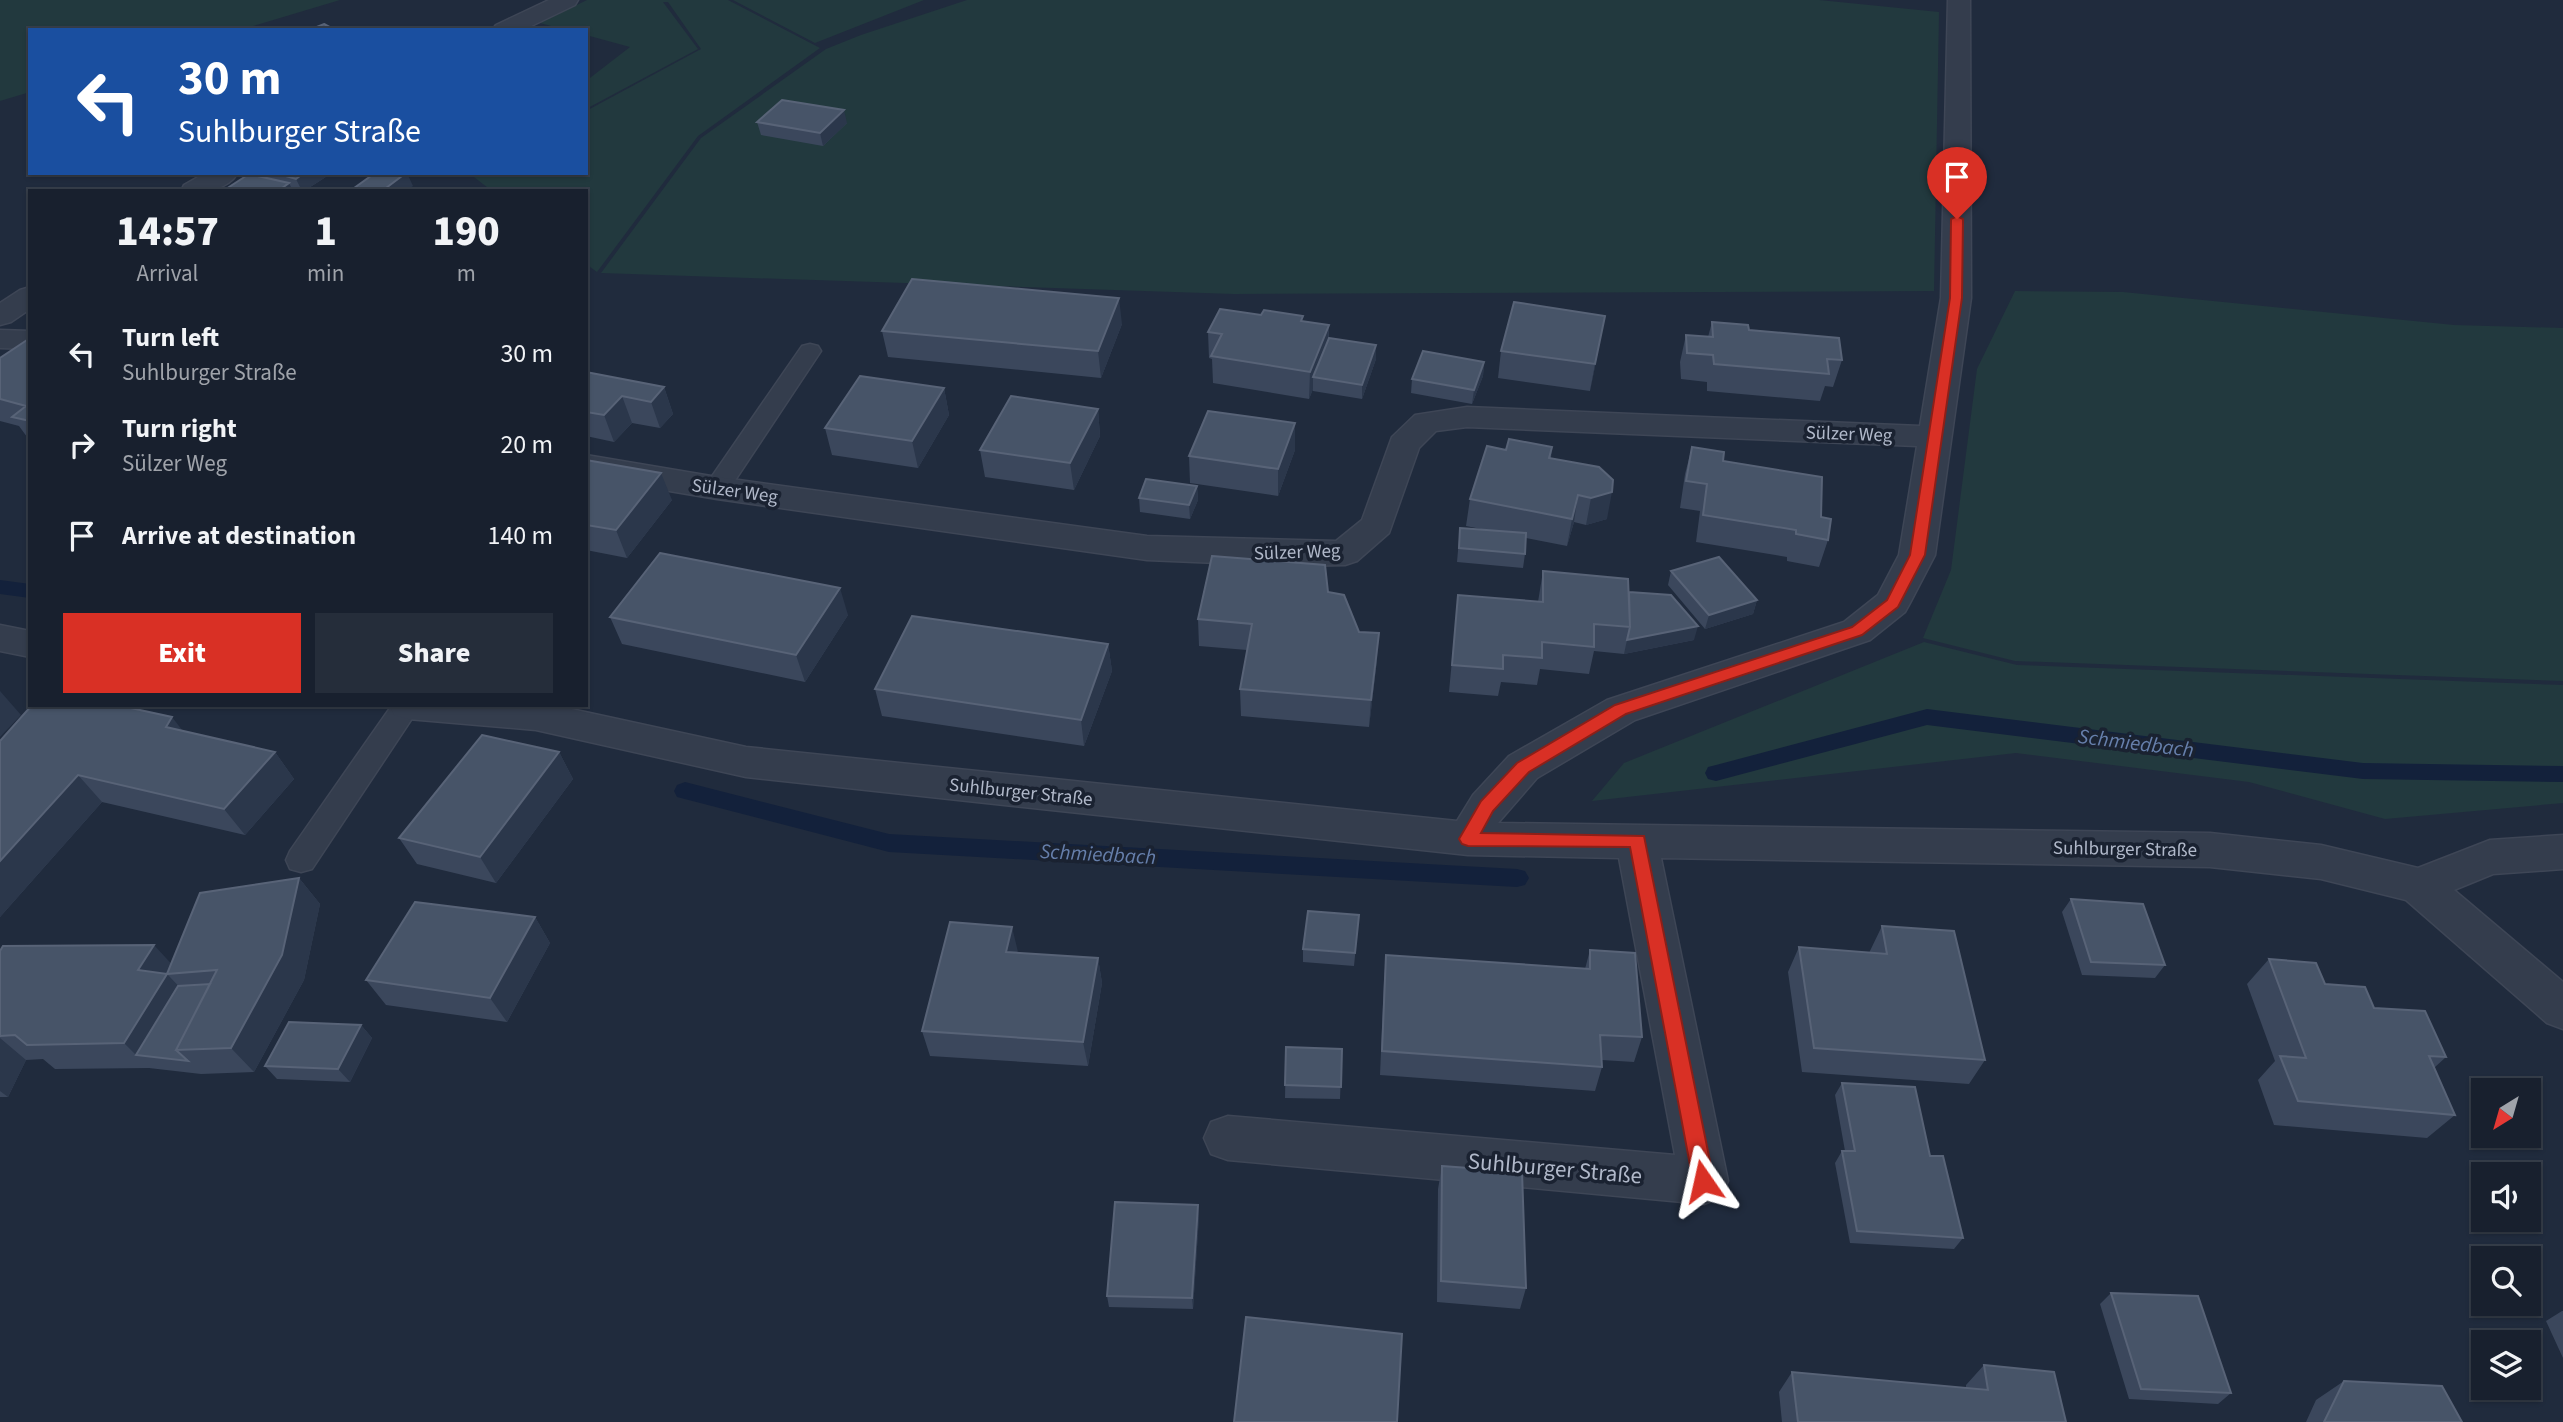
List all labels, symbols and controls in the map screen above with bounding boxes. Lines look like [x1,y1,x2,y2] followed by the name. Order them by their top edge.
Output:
[178,44,282,114] text: 30 m
[63,56,154,147] icon: left
[178,109,421,155] text: Suhlburger Straße
[1927,147,1987,219] pin
[1938,158,1976,196] icon: arrive
[116,202,219,262] text: 14:57
[314,202,337,262] text: 1
[433,202,500,262] text: 190
[137,257,198,290] text: Arrival
[307,257,344,290] text: min
[457,257,476,290] text: m
[122,319,219,356] text: Turn left
[63,335,101,373] icon: left
[500,335,553,372] text: 30 m
[122,356,297,389] text: Suhlburger Straße
[122,410,237,447] text: Turn right
[1805,419,1893,450] street label: Sülzer Weg
[63,426,101,464] icon: right
[500,426,553,463] text: 20 m
[122,447,227,480] text: Sülzer Weg
[690,472,780,511] street label: Sülzer Weg
[63,517,101,555] icon: arrive
[122,517,356,554] text: Arrive at destination
[487,517,553,554] text: 140 m
[1253,537,1341,568] street label: Sülzer Weg
[63,613,301,693] button: Exit
[315,613,553,693] button: Share
[2076,721,2196,765] water label: Schmiedbach
[948,772,1094,813] street label: Suhlburger Straße
[2053,835,2197,864] street label: Suhlburger Straße
[1039,836,1157,872] water label: Schmiedbach
[2471,1078,2541,1148] north arrow
[2471,1078,2541,1400] map controls
[1467,1144,1643,1193] street label: Suhlburger Straße
[1666,1144,1740,1218] position arrow
[2471,1162,2541,1232] button: sound
[2471,1246,2541,1316] button: search
[2471,1330,2541,1400] button: layers

